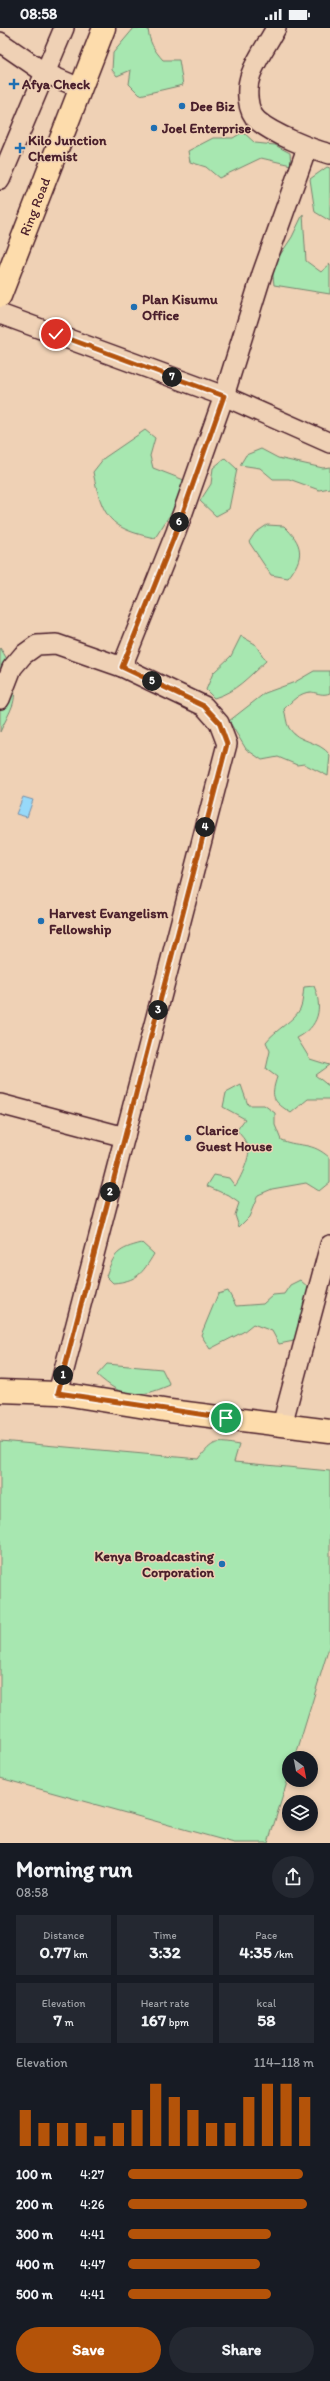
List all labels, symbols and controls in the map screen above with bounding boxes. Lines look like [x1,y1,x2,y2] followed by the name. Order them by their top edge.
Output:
[20,5,57,23] text: 08:58
[21,76,91,93] place label: Afya Check
[9,79,19,89] marker: Afya Check
[190,98,235,115] place label: Dee Biz
[177,101,187,111] marker: Dee Biz
[161,120,252,137] place label: Joel Enterprise
[149,123,159,133] marker: Joel Enterprise
[28,132,107,165] place label: Kilo Junction Chemist
[15,143,25,153] marker: Kilo Junction Chemist
[16,175,54,238] street label: Ring Road
[142,291,218,324] place label: Plan Kisumu Office
[129,302,139,312] marker: Plan Kisumu Office
[39,317,73,351] pin
[45,323,67,345] icon: check
[162,367,182,387] pin: 7
[169,370,175,383] text: 7
[169,512,189,532] pin: 6
[176,515,182,528] text: 6
[142,671,162,691] pin: 5
[149,674,155,687] text: 5
[195,817,215,837] pin: 4
[202,820,208,833] text: 4
[49,905,169,938] place label: Harvest Evangelism Fellowship
[36,916,46,926] marker: Harvest Evangelism Fellowship
[148,1000,168,1020] pin: 3
[155,1003,161,1016] text: 3
[196,1122,273,1155] place label: Clarice Guest House
[183,1133,193,1143] marker: Clarice Guest House
[100,1182,120,1202] pin: 2
[107,1185,113,1198] text: 2
[53,1365,73,1385] pin: 1
[60,1368,66,1381] text: 1
[209,1401,243,1435] pin
[215,1407,237,1429] icon: arrive
[94,1548,215,1581] place label: Kenya Broadcasting Corporation
[217,1559,227,1569] marker: Kenya Broadcasting Corporation
[282,1751,318,1787] north arrow
[282,1751,318,1831] map controls
[282,1795,318,1831] button: layers
[16,1856,132,1883] text: Morning run
[272,1856,314,1898] button: share
[16,1885,48,1900] text: 08:58
[43,1929,84,1942] text: Distance
[153,1929,177,1942] text: Time
[255,1929,277,1942] text: Pace
[39,1942,71,1962] text: 0.77
[149,1942,181,1962] text: 3:32
[239,1942,272,1962] text: 4:35
[71,1948,88,1961] text: km
[272,1948,293,1961] text: /km
[42,1997,86,2010] text: Elevation
[141,1997,189,2010] text: Heart rate
[257,1997,276,2010] text: kcal
[54,2010,62,2030] text: 7
[141,2010,166,2030] text: 167
[257,2010,275,2030] text: 58
[62,2016,74,2029] text: m
[166,2016,189,2029] text: bpm
[16,2055,68,2070] text: Elevation
[254,2055,314,2070] text: 114–118 m
[16,2167,52,2182] text: 100 m
[80,2167,104,2182] text: 4:27
[16,2197,53,2212] text: 200 m
[80,2197,105,2212] text: 4:26
[16,2227,53,2242] text: 300 m
[80,2227,105,2242] text: 4:41
[16,2257,54,2272] text: 400 m
[80,2257,105,2272] text: 4:47
[16,2287,53,2302] text: 500 m
[80,2287,105,2302] text: 4:41
[16,2327,161,2373] button: Save
[169,2327,314,2373] button: Share

